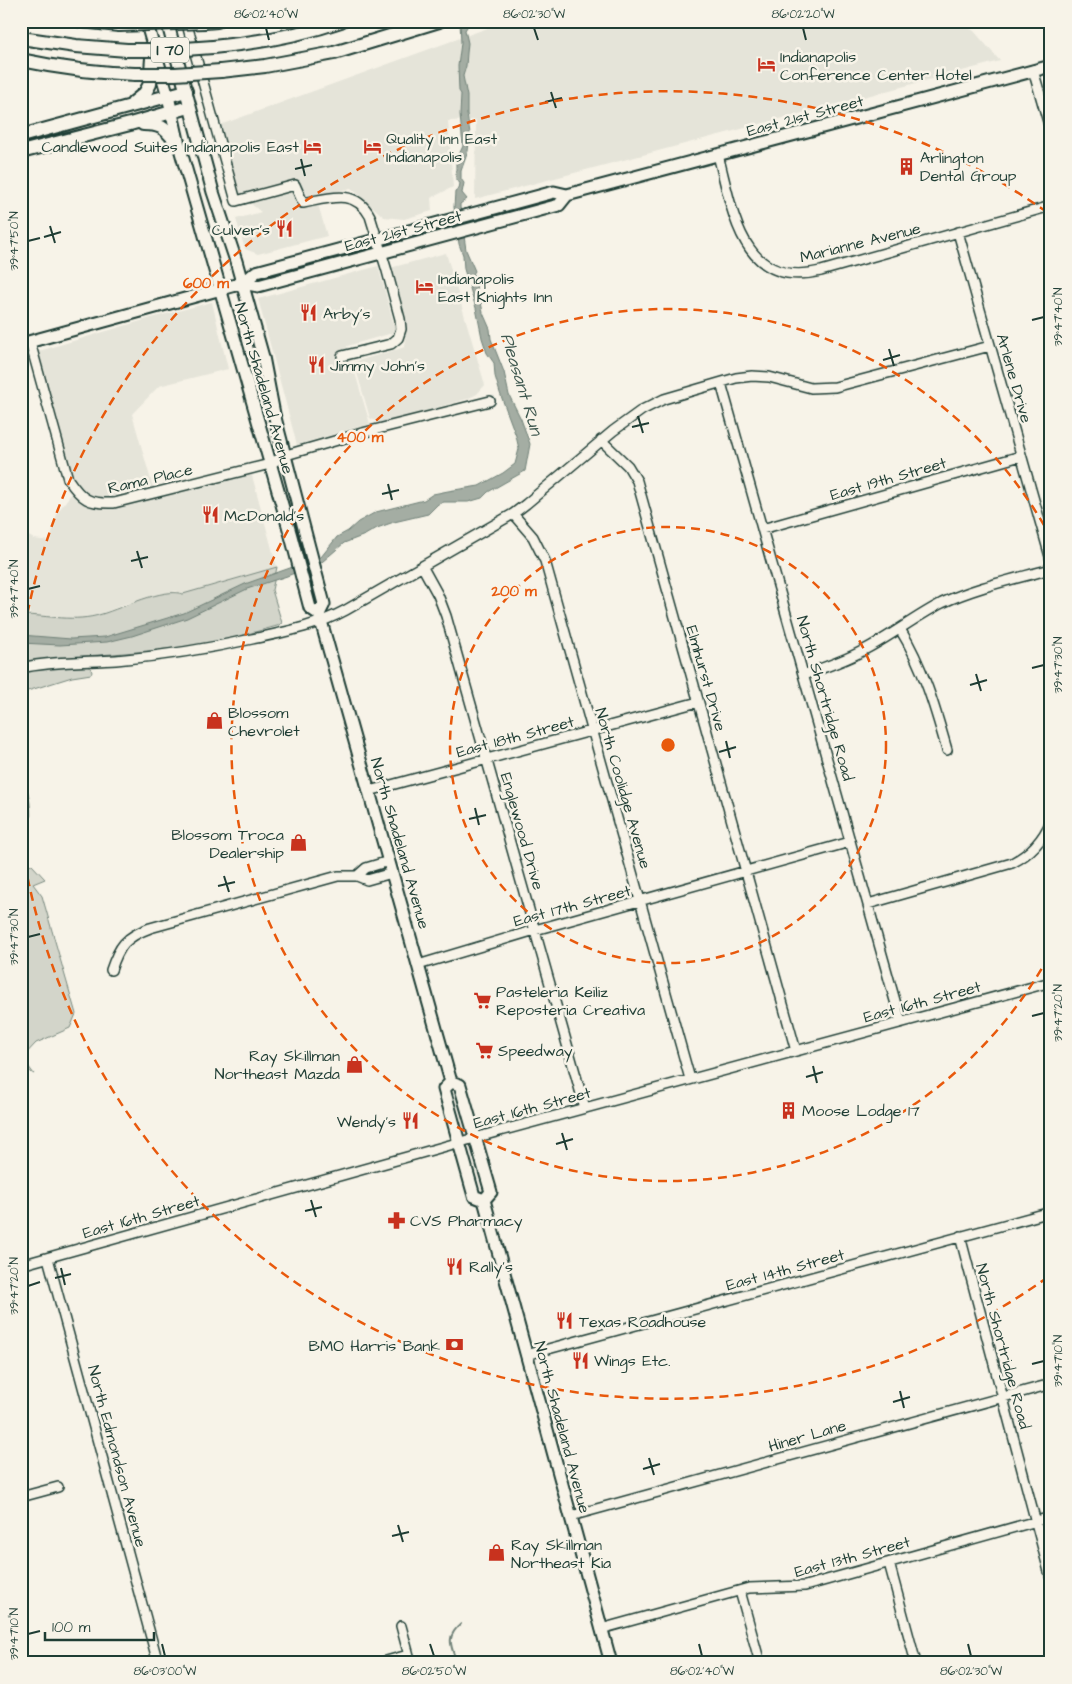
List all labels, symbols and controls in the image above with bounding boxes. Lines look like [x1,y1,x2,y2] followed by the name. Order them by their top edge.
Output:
[234,6,299,23] text: 86°02'40"W
[503,6,566,23] text: 86°02'30"W
[772,6,835,23] text: 86°02'20"W
[151,38,189,62] road number: I 70
[780,46,972,86] place label: Indianapolis Conference Center Hotel
[756,55,776,75] hotel icon: Indianapolis Conference Center Hotel
[744,90,867,142] street label: East 21st Street
[386,128,498,168] place label: Quality Inn East Indianapolis
[42,136,300,158] place label: Candlewood Suites Indianapolis East
[303,136,323,156] hotel icon: Candlewood Suites Indianapolis East
[362,137,382,157] hotel icon: Quality Inn East Indianapolis
[920,147,1017,187] place label: Arlington Dental Group
[896,156,916,176] building icon: Arlington Dental Group
[342,205,465,257] street label: East 21st Street
[6,211,23,271] text: 39°47'50"N
[798,217,923,269] street label: Marianne Avenue
[212,219,270,241] place label: Culver's
[274,219,294,239] restaurant icon: Culver's
[438,268,552,309] place label: Indianapolis East Knights Inn
[183,273,229,294] text: 600 m
[414,277,434,297] hotel icon: Indianapolis East Knights Inn
[1050,287,1067,347] text: 39°47'40"N
[229,300,299,477] street label: North Shadeland Avenue
[299,303,319,323] restaurant icon: Arby's
[323,303,370,326] place label: Arby's
[494,330,550,440] water label: Pleasant Run
[991,331,1037,426] street label: Arlene Drive
[306,355,326,375] restaurant icon: Jimmy John's
[330,355,425,378] place label: Jimmy John's
[337,427,384,448] text: 400 m
[828,452,949,506] street label: East 19th Street
[106,458,195,499] street label: Rama Place
[200,505,220,525] restaurant icon: McDonald's
[224,505,304,527] place label: McDonald's
[6,559,23,619] text: 39°47'40"N
[490,581,537,602] text: 200 m
[790,613,859,784] street label: North Shortridge Road
[680,623,732,734] street label: Elmhurst Drive
[1050,636,1067,694] text: 39°47'30"N
[228,702,300,742] place label: Blossom Chevrolet
[589,705,657,872] street label: North Coolidge Avenue
[204,711,224,731] shop icon: Blossom Chevrolet
[454,711,577,763] street label: East 18th Street
[659,736,677,754] centre of rings
[365,755,435,932] street label: North Shadeland Avenue
[494,770,549,893] street label: Englewood Drive
[171,824,284,864] place label: Blossom Troca Dealership
[288,833,308,853] shop icon: Blossom Troca Dealership
[511,880,634,932] street label: East 17th Street
[6,908,23,966] text: 39°47'30"N
[861,976,984,1028] street label: East 16th Street
[496,981,645,1021] place label: Pasteleria Keiliz Reposteria Creativa
[1050,984,1067,1042] text: 39°47'20"N
[472,990,492,1010] supermarket icon: Pasteleria Keiliz Reposteria Creativa
[474,1040,494,1060] supermarket icon: Speedway
[498,1040,573,1063] place label: Speedway
[214,1045,340,1085] place label: Ray Skillman Northeast Mazda
[344,1054,364,1074] shop icon: Ray Skillman Northeast Mazda
[471,1082,594,1134] street label: East 16th Street
[778,1100,798,1120] building icon: Moose Lodge 17
[802,1100,920,1123] place label: Moose Lodge 17
[337,1111,396,1134] place label: Wendy's
[400,1111,420,1131] restaurant icon: Wendy's
[80,1190,203,1244] street label: East 16th Street
[386,1210,406,1230] pharmacy icon: CVS Pharmacy
[410,1210,523,1233] place label: CVS Pharmacy
[724,1243,847,1296] street label: East 14th Street
[445,1256,465,1276] restaurant icon: Rally's
[469,1256,513,1279] place label: Rally's
[6,1257,23,1315] text: 39°47'20"N
[969,1261,1036,1432] street label: North Shortridge Road
[555,1311,575,1331] restaurant icon: Texas Roadhouse
[579,1311,707,1333] place label: Texas Roadhouse
[1050,1334,1067,1387] text: 39°47'10"N
[309,1335,440,1357] place label: BMO Harris Bank
[444,1335,464,1355] bank icon: BMO Harris Bank
[528,1339,596,1516] street label: North Shadeland Avenue
[570,1350,590,1370] restaurant icon: Wings Etc.
[594,1350,670,1373] place label: Wings Etc.
[82,1363,152,1550] street label: North Edmondson Avenue
[766,1414,849,1458] street label: Hiner Lane
[792,1531,913,1583] street label: East 13th Street
[511,1534,611,1574] place label: Ray Skillman Northeast Kia
[487,1543,507,1563] shop icon: Ray Skillman Northeast Kia
[6,1607,23,1660] text: 39°47'10"N
[45,1609,154,1641] scale bar
[52,1617,91,1638] text: 100 m
[134,1663,197,1680] text: 86°03'00"W
[402,1663,467,1680] text: 86°02'50"W
[670,1663,735,1680] text: 86°02'40"W
[940,1663,1003,1680] text: 86°02'30"W

